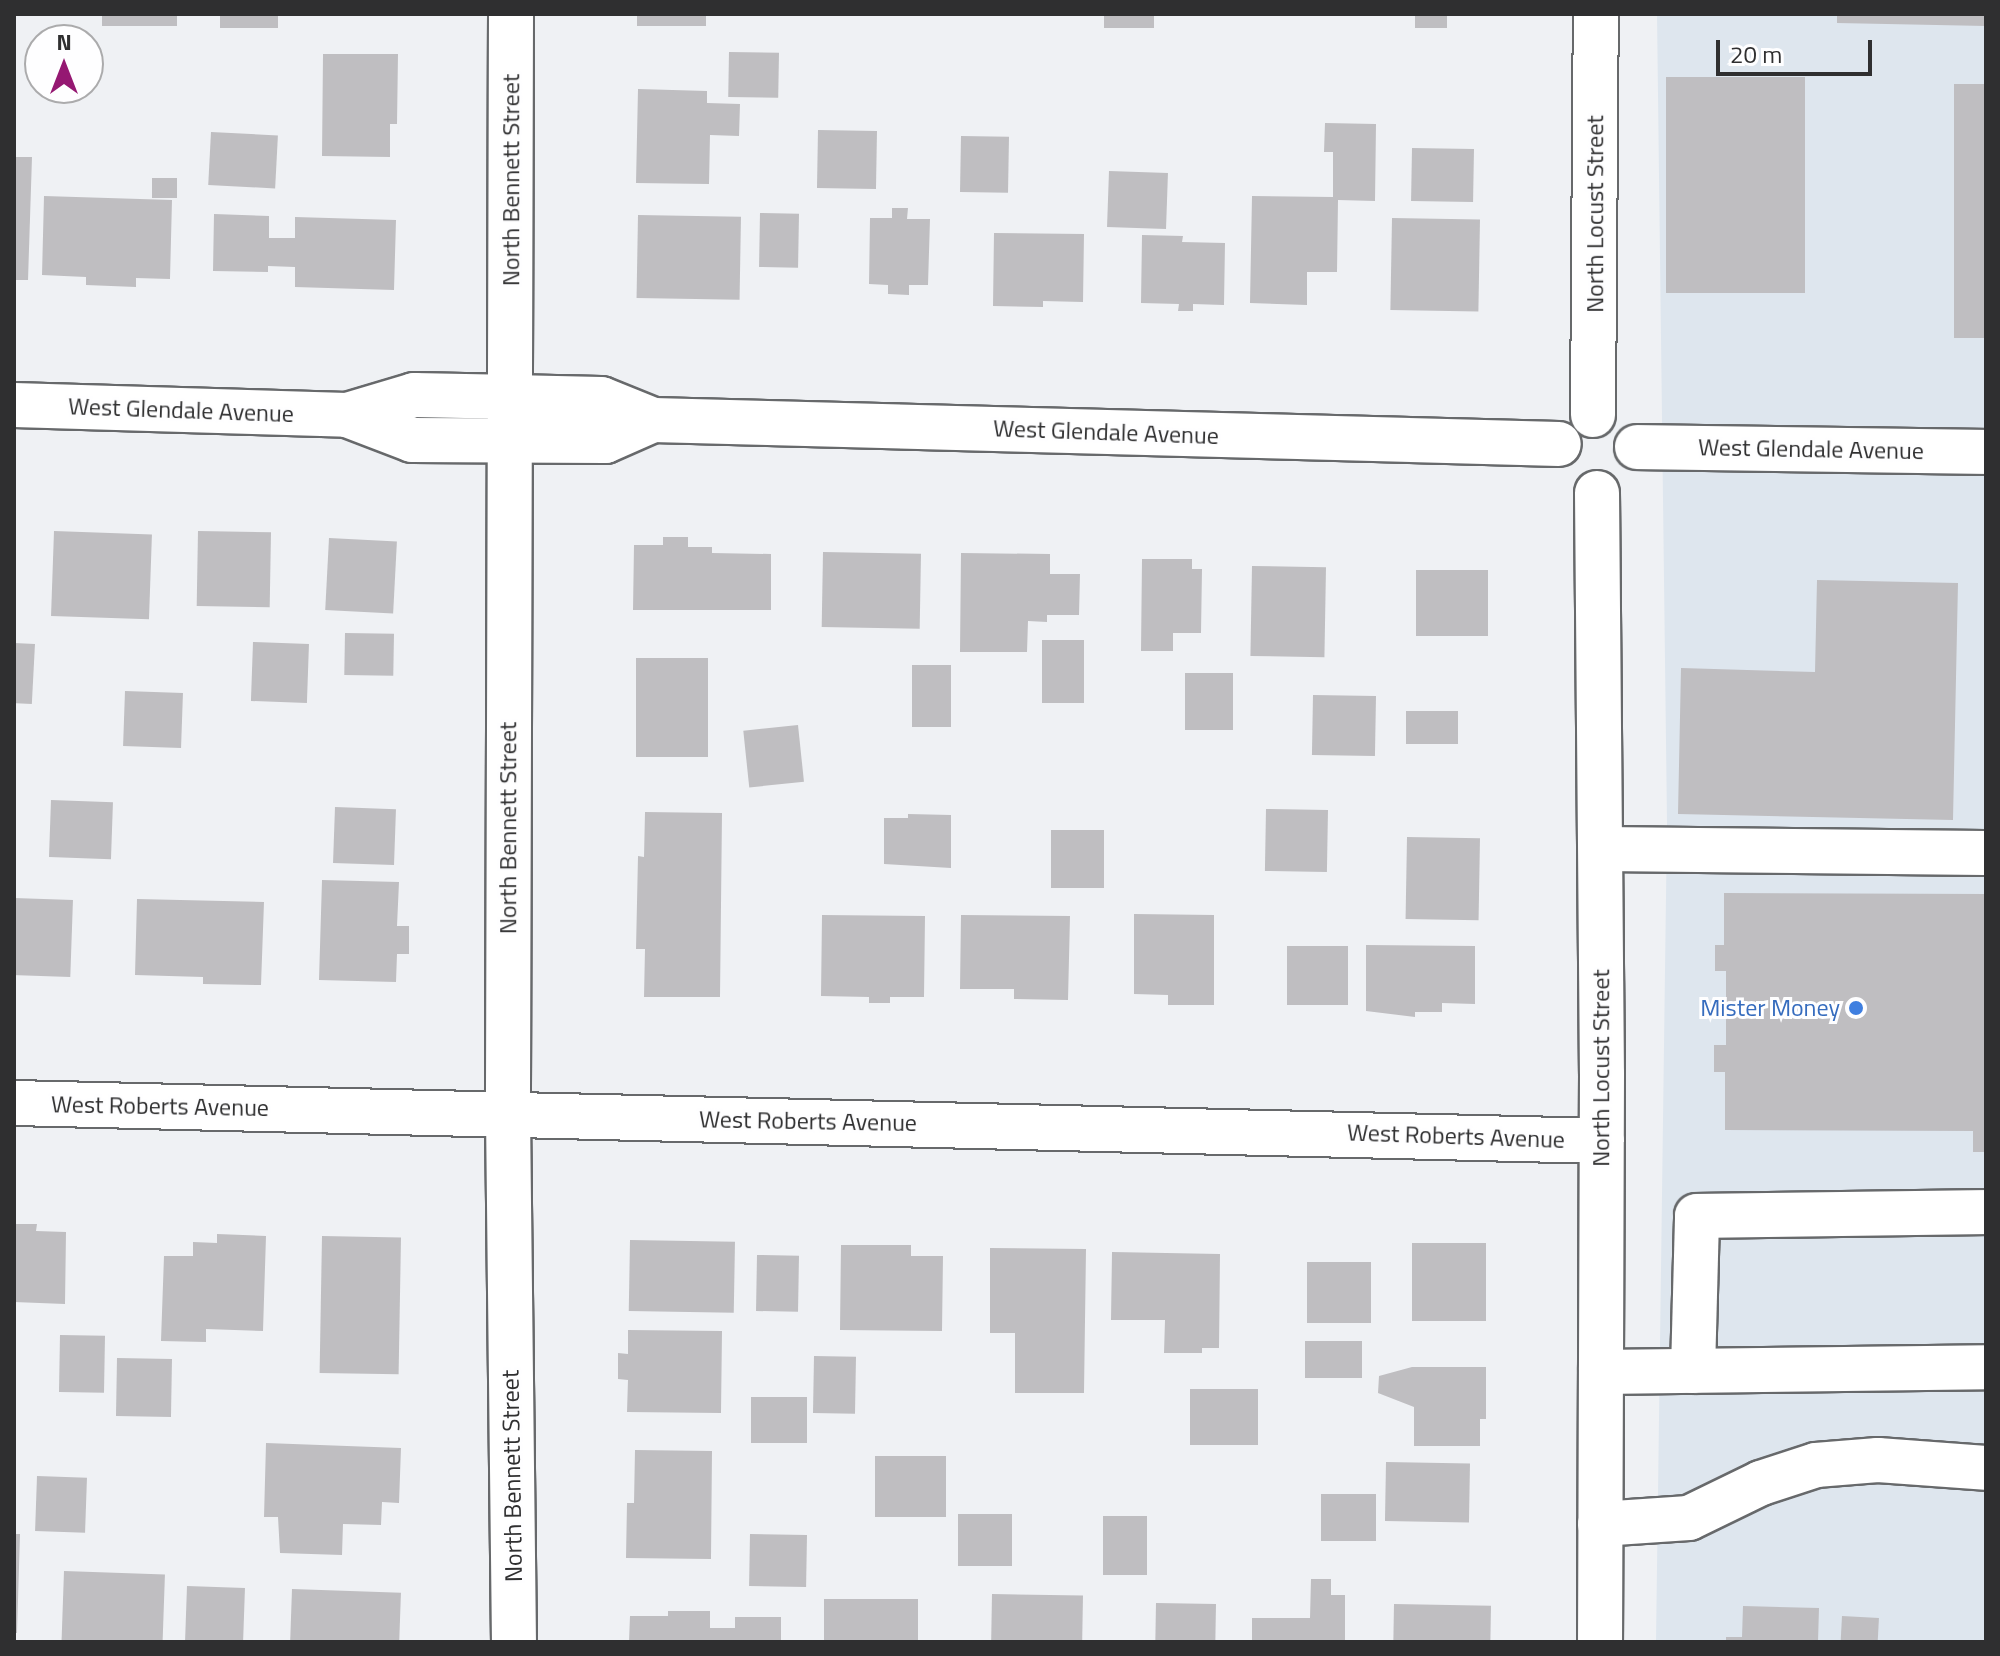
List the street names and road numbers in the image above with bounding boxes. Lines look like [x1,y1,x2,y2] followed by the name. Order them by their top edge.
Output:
[497,74,525,286] street label: North Bennett Street
[1581,115,1609,313] street label: North Locust Street
[68,392,294,428] street label: West Glendale Avenue
[993,414,1219,450] street label: West Glendale Avenue
[1698,433,1924,465] street label: West Glendale Avenue
[494,722,522,934] street label: North Bennett Street
[1587,969,1615,1167] street label: North Locust Street
[51,1090,269,1122] street label: West Roberts Avenue
[699,1105,917,1137] street label: West Roberts Avenue
[1347,1118,1565,1154] street label: West Roberts Avenue
[496,1370,528,1582] street label: North Bennett Street

